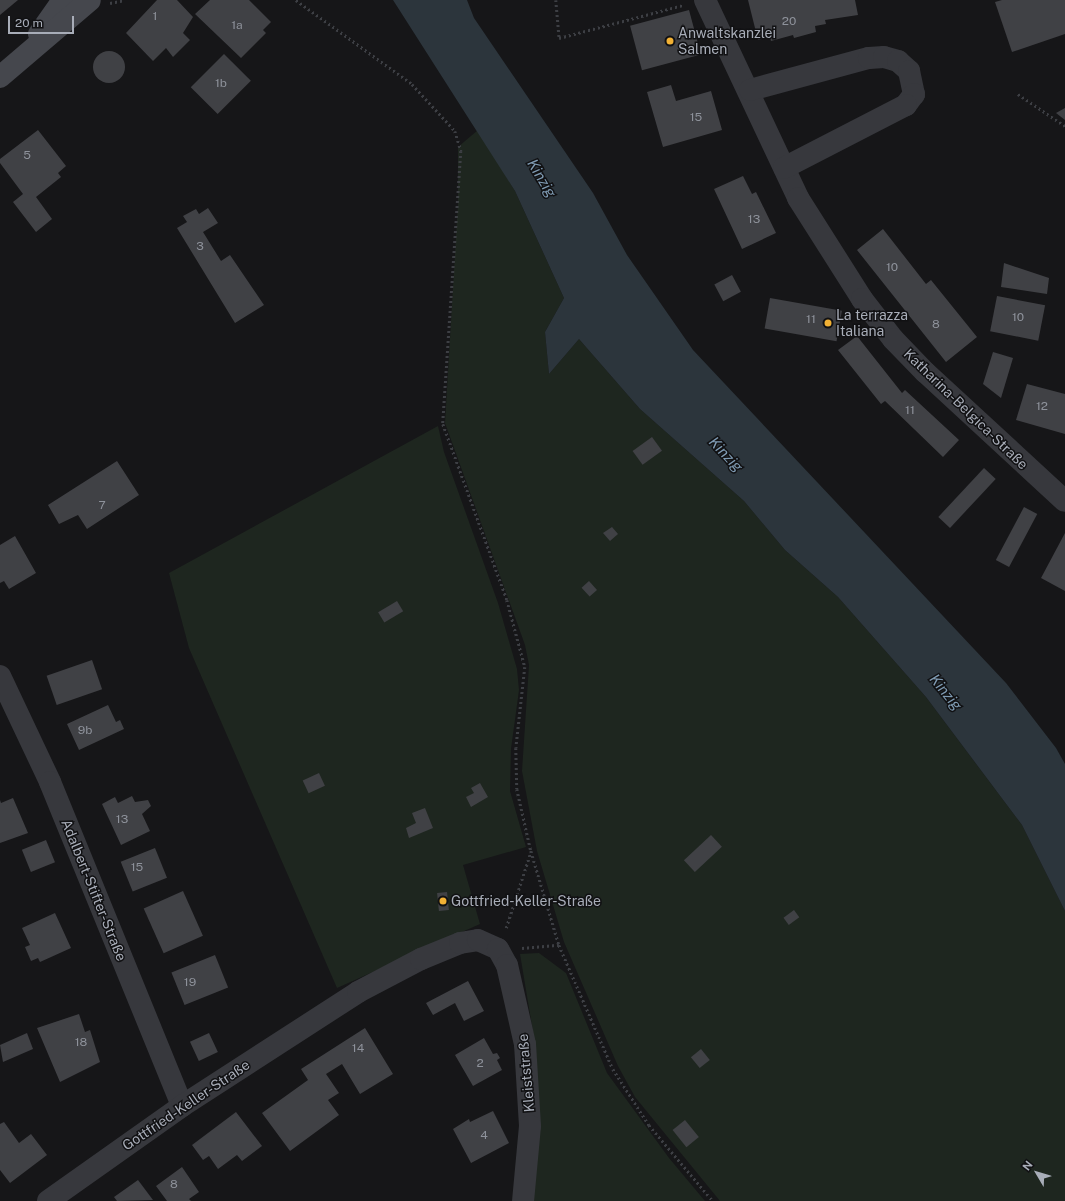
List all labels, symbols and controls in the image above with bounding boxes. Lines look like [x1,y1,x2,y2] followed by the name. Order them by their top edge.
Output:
[10,8,76,34] scale bar
[153,10,157,24] house number: 1
[782,15,796,29] house number: 20
[15,16,43,30] text: 20 m
[231,19,243,33] house number: 1a
[678,25,776,58] place label: Anwaltskanzlei Salmen
[665,36,675,46] marker: Anwaltskanzlei Salmen
[215,77,227,91] house number: 1b
[690,111,702,125] house number: 15
[23,149,31,163] house number: 5
[524,156,560,200] water label: Kinzig
[748,213,760,227] house number: 13
[196,240,204,254] house number: 3
[886,261,898,275] house number: 10
[836,307,908,340] place label: La terrazza Italiana
[1012,311,1024,325] house number: 10
[806,313,816,327] house number: 11
[823,318,833,328] marker: La terrazza Italiana
[932,318,940,332] house number: 8
[900,345,1032,473] street label: Katharina-Belgica-Straße
[1036,400,1048,414] house number: 12
[905,404,915,418] house number: 11
[705,433,747,475] water label: Kinzig
[98,499,106,513] house number: 7
[926,670,966,714] water label: Kinzig
[78,724,92,738] house number: 9b
[116,813,128,827] house number: 13
[58,817,130,963] street label: Adalbert-Stifter-Straße
[131,861,143,875] house number: 15
[451,893,601,909] place label: Gottfried-Keller-Straße
[438,896,448,906] marker: Gottfried-Keller-Straße
[184,976,196,990] house number: 19
[514,1033,538,1113] street label: Kleiststraße
[75,1036,87,1050] house number: 18
[352,1042,364,1056] house number: 14
[119,1056,253,1154] street label: Gottfried-Keller-Straße
[476,1057,484,1071] house number: 2
[480,1129,488,1143] house number: 4
[1017,1153,1057,1193] north arrow
[1020,1159,1035,1173] text: N
[170,1178,178,1192] house number: 8

